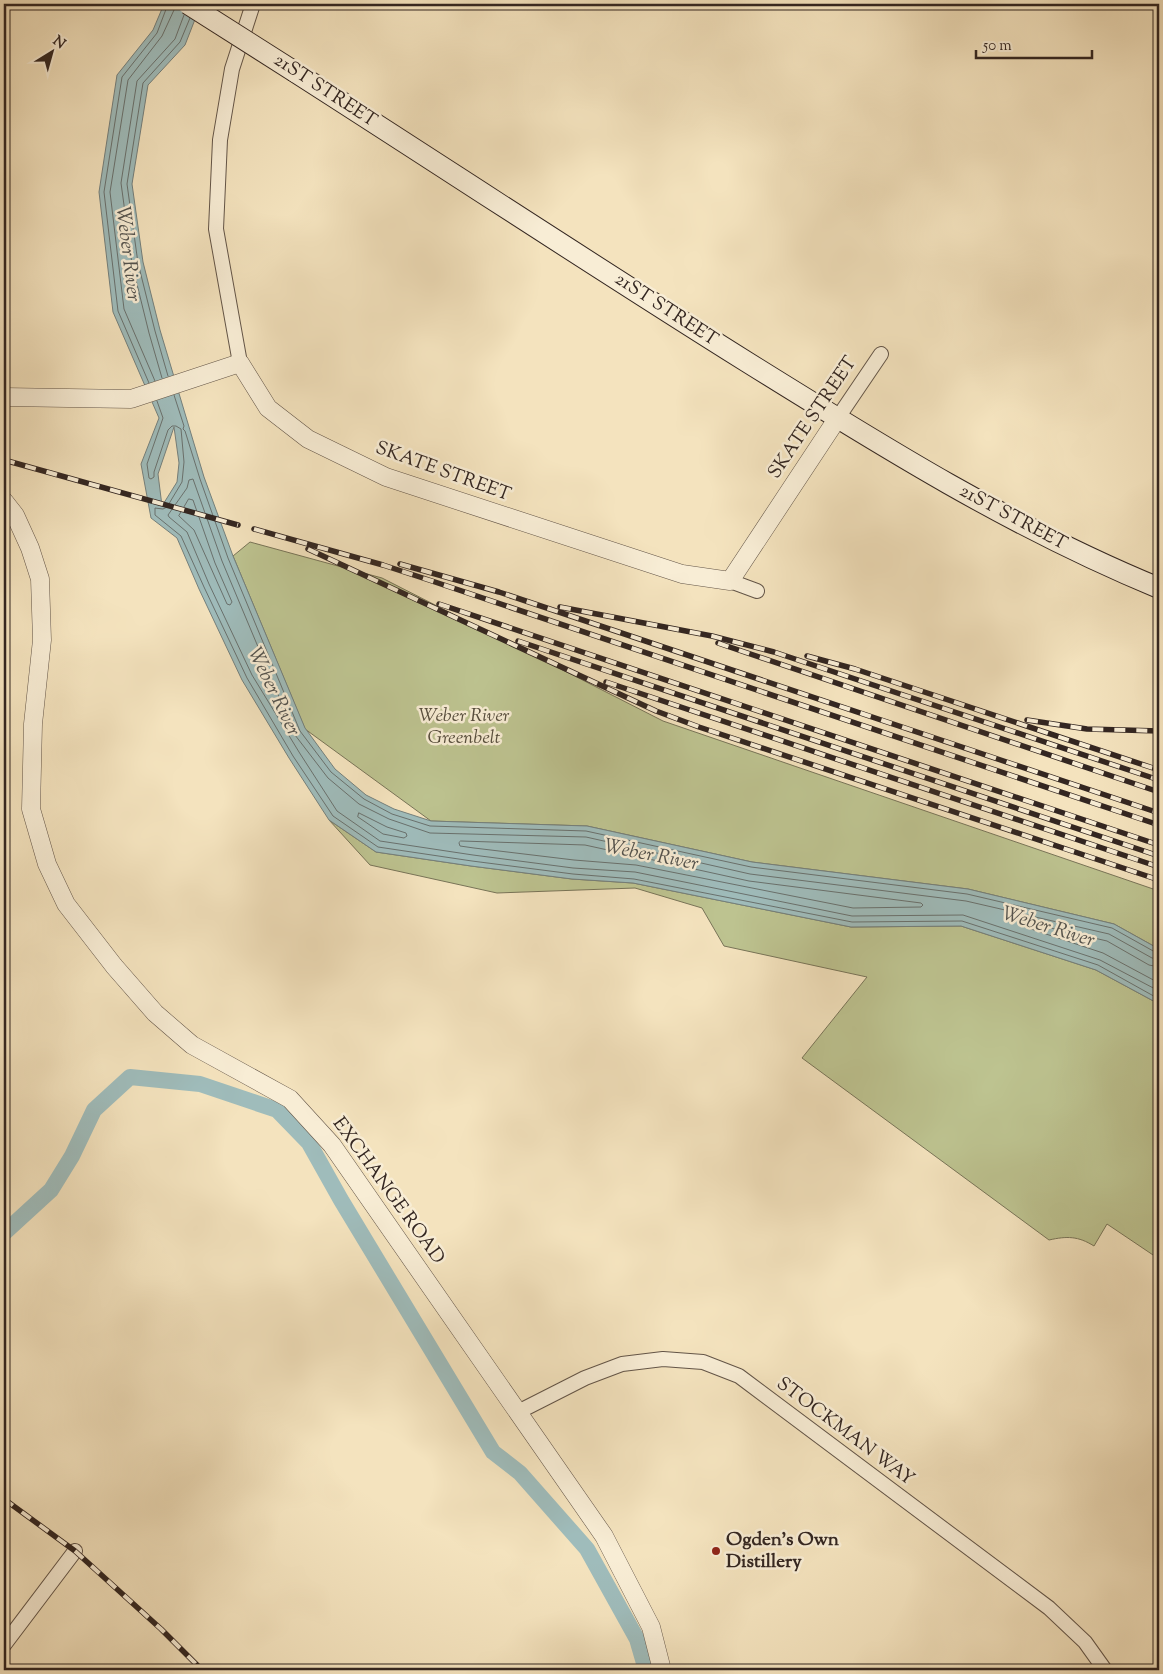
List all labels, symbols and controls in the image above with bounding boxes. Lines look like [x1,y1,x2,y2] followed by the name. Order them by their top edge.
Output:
[28,28,78,78] north arrow
[976,28,1092,60] scale bar
[48,32,69,55] text: N
[982,36,1012,57] text: 50 m
[268,47,382,135] street label: 21ST STREET
[107,205,147,303] water label: Weber River
[609,266,723,354] street label: 21ST STREET
[762,351,864,485] street label: SKATE STREET
[371,435,515,509] street label: SKATE STREET
[954,478,1072,558] street label: 21ST STREET
[239,643,307,741] water label: Weber River
[419,703,510,752] park label: Weber River Greenbelt
[601,833,701,879] water label: Weber River
[998,900,1098,956] water label: Weber River
[325,1112,451,1270] street label: EXCHANGE ROAD
[770,1371,920,1493] street label: STOCKMAN WAY
[726,1527,840,1576] place label: Ogden's Own Distillery
[710,1545,722,1557] marker: Ogden's Own Distillery

